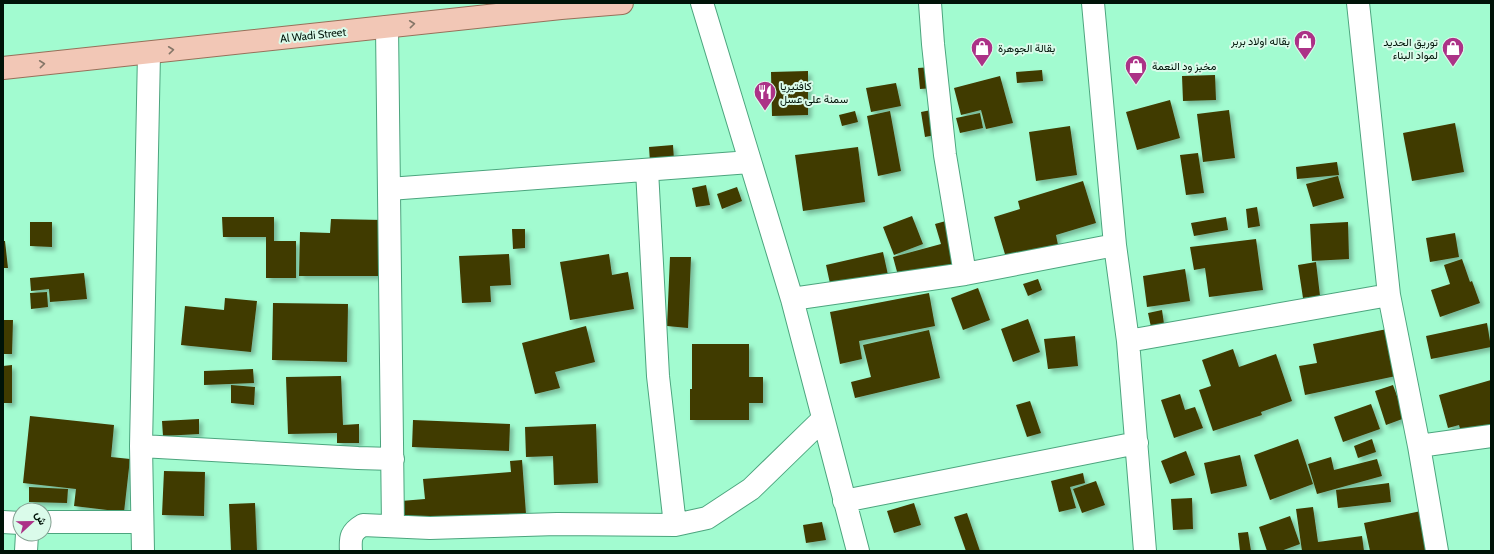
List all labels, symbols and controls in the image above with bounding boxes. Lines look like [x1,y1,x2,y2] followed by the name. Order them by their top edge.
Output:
[409,20,415,29] one-way arrow
[279,25,347,45] street label: Al Wadi Street
[1292,28,1318,61] shop icon: بقاله اولاد بربر
[1230,34,1290,48] place label: بقاله اولاد بربر
[969,35,995,68] shop icon: بقالة الجوهرة
[1383,35,1439,62] place label: توريق الحديد لمواد البناء
[1440,35,1466,68] shop icon: توريق الحديد لمواد البناء
[998,41,1055,55] place label: بقالة الجوهرة
[168,46,174,55] one-way arrow
[1123,53,1149,86] shop icon: مخبز ود النعمة
[39,59,45,68] one-way arrow
[1152,59,1216,73] place label: مخبز ود النعمة
[752,79,778,112] restaurant icon: كافتيريا سمنة على عسل
[780,79,848,106] place label: كافتيريا سمنة على عسل
[12,502,52,542] north arrow
[32,510,50,527] text: ش

